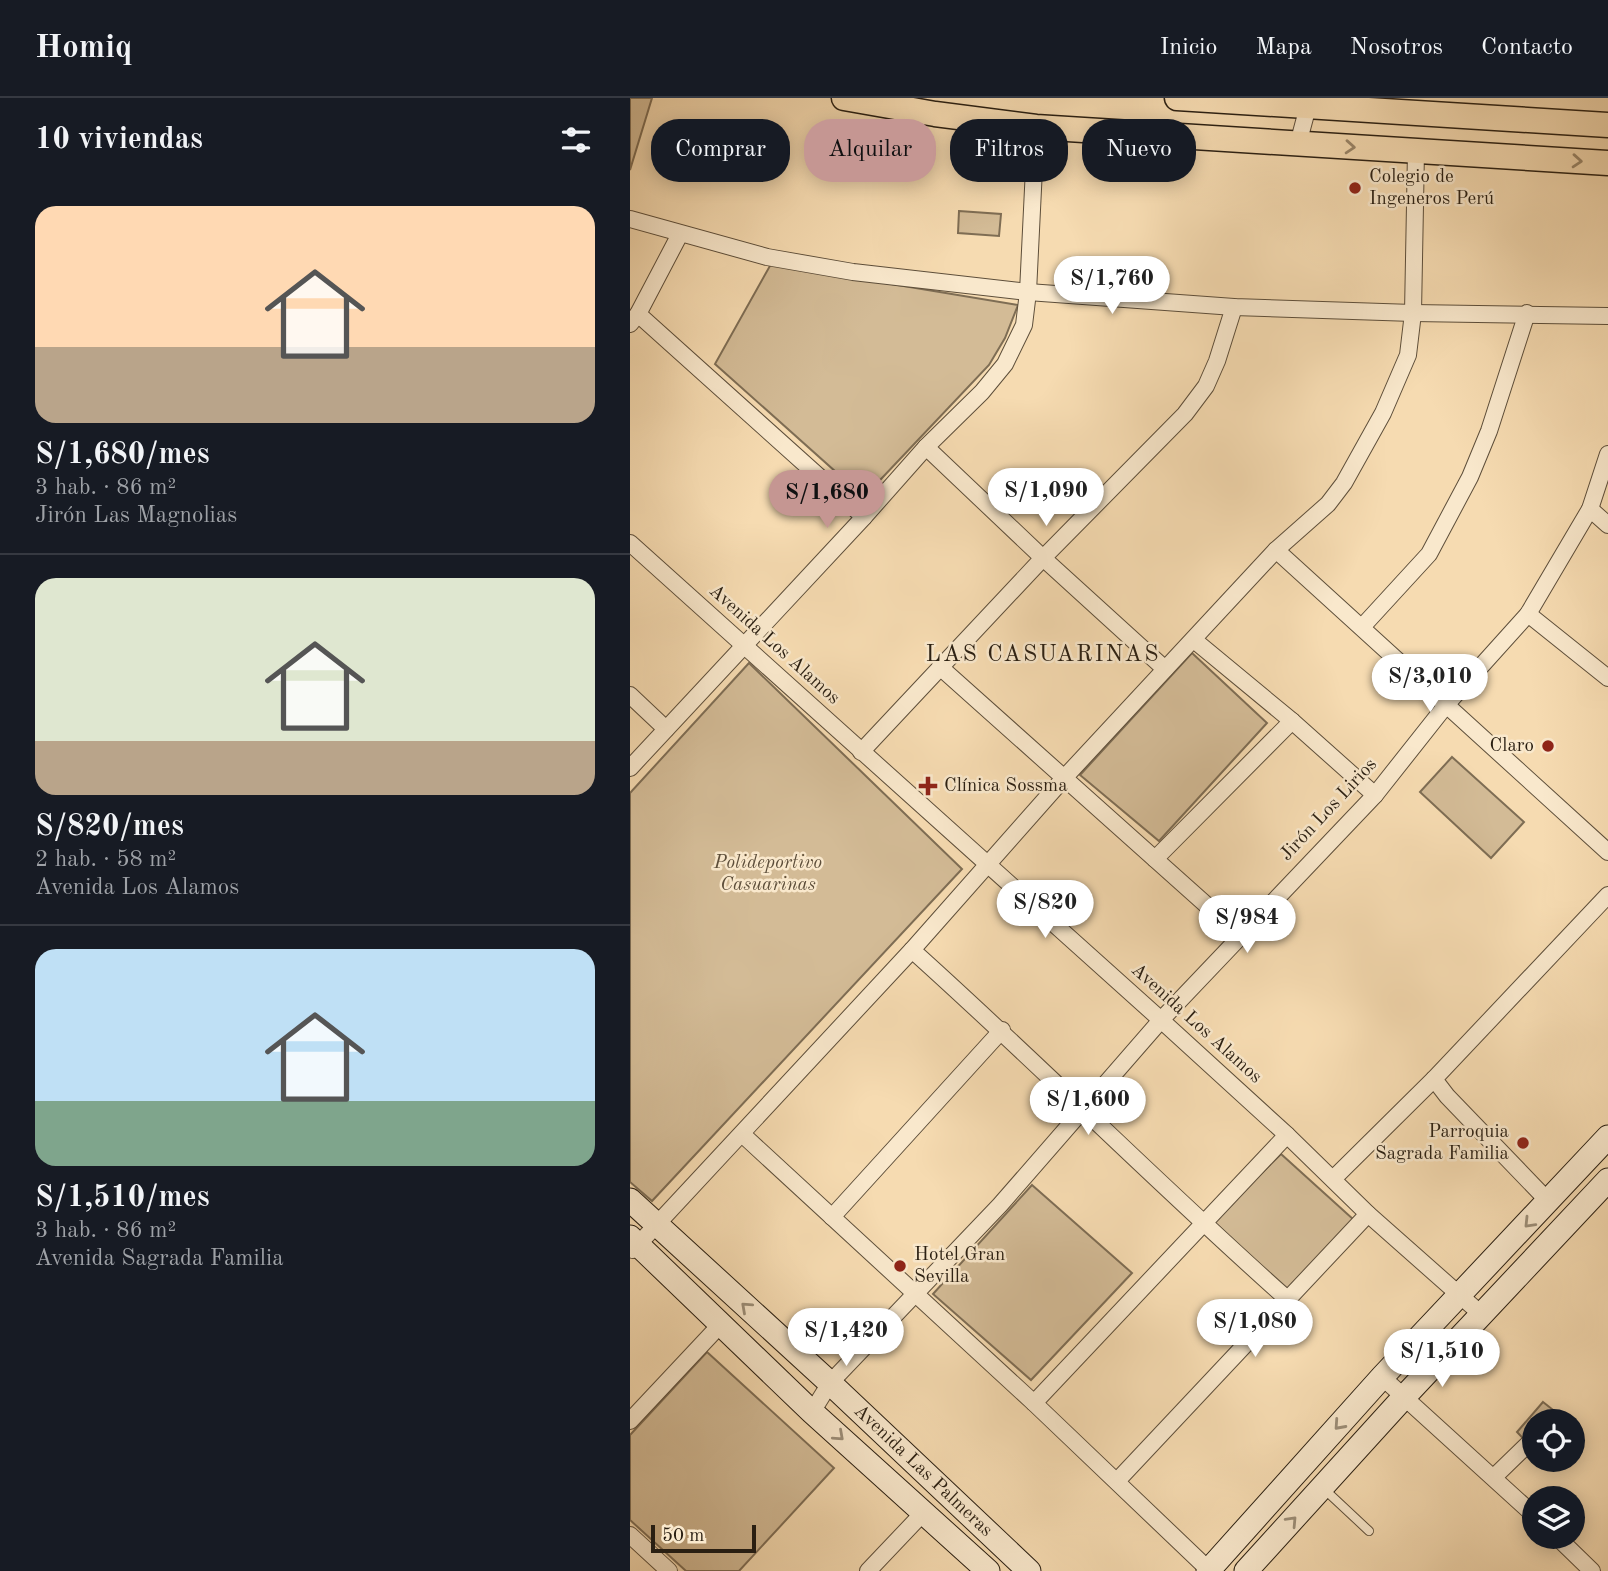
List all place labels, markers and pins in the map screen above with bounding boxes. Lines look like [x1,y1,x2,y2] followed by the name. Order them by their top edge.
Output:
[1369,168,1494,209] place label: Colegio de Ingeneros Perú
[1347,180,1363,196] marker: Colegio de Ingeneros Perú
[1047,256,1177,316] pin: S/1,760
[981,468,1111,528] pin: S/1,090
[762,470,892,530] pin: S/1,680
[1365,654,1495,714] pin: S/3,010
[1490,737,1534,756] place label: Claro
[1540,738,1556,754] marker: Claro
[918,776,938,796] marker: Clínica Sossma
[944,777,1068,796] place label: Clínica Sossma
[996,880,1094,940] pin: S/820
[1198,896,1296,955] pin: S/984
[1023,1077,1153,1137] pin: S/1,600
[1375,1123,1510,1164] place label: Parroquia Sagrada Familia
[1515,1135,1531,1151] marker: Parroquia Sagrada Familia
[914,1246,1005,1287] place label: Hotel Gran Sevilla
[892,1258,908,1274] marker: Hotel Gran Sevilla
[1190,1300,1320,1359] pin: S/1,080
[781,1308,911,1368] pin: S/1,420
[1377,1330,1507,1389] pin: S/1,510

